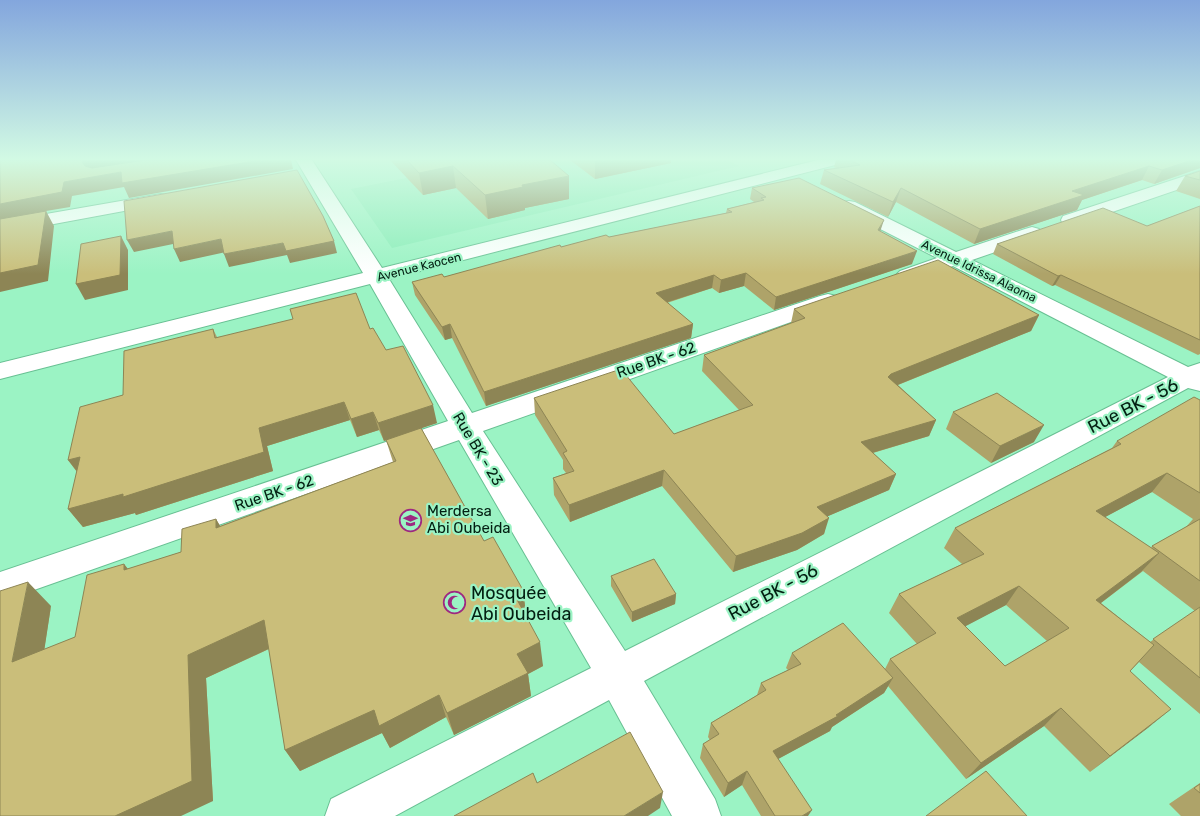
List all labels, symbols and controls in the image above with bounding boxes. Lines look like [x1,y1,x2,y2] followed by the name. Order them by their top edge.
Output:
[919,237,1039,305] street label: Avenue Idrissa Alaoma
[375,250,463,284] street label: Avenue Kaocen
[614,338,698,382] street label: Rue BK - 62
[1084,374,1182,438] street label: Rue BK - 56
[449,409,507,489] street label: Rue BK - 23
[232,471,316,515] street label: Rue BK - 62
[427,502,511,537] place label: Merdersa Abi Oubeida
[399,508,423,532] school or university icon: Merdersa Abi Oubeida
[724,559,822,625] street label: Rue BK - 56
[471,582,571,625] place label: Mosquée Abi Oubeida
[443,591,467,615] mosque icon: Mosquée Abi Oubeida

